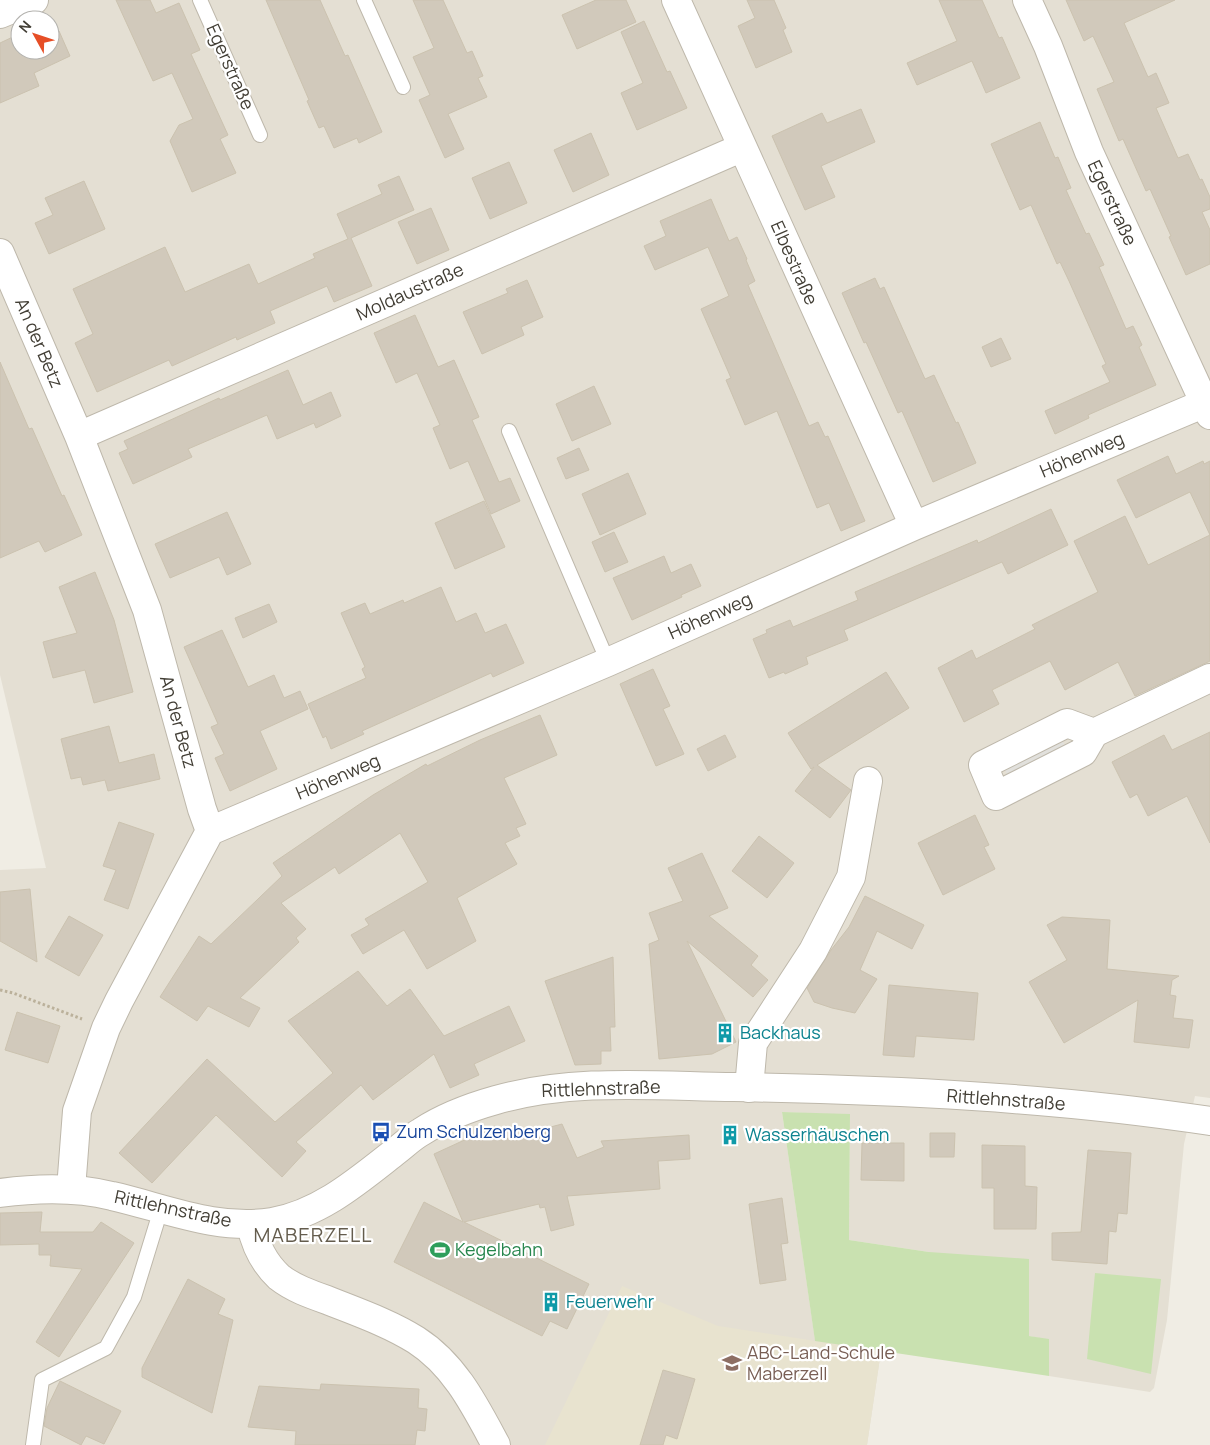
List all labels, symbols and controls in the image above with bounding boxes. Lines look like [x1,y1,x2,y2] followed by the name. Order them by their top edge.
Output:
[10,10,60,60] north arrow
[14,16,35,36] text: N
[201,20,261,113] street label: Egerstraße
[1083,156,1143,249] street label: Egerstraße
[766,217,824,308] street label: Elbestraße
[352,257,467,326] street label: Moldaustraße
[10,294,70,391] street label: An der Betz
[1036,426,1127,483] street label: Höhenweg
[664,586,755,644] street label: Höhenweg
[155,673,203,771] street label: An der Betz
[292,748,383,805] street label: Höhenweg
[740,1020,821,1044] place label: Backhaus
[714,1022,736,1044] building icon: Backhaus
[541,1074,661,1102] street label: Rittlehnstraße
[946,1083,1066,1115] street label: Rittlehnstraße
[396,1119,551,1143] place label: Zum Schulzenberg
[370,1121,392,1143] bus stop icon: Zum Schulzenberg
[745,1122,889,1146] place label: Wasserhäuschen
[719,1124,741,1146] building icon: Wasserhäuschen
[112,1184,234,1232] street label: Rittlehnstraße
[254,1221,372,1248] district label: MABERZELL
[455,1237,543,1261] place label: Kegelbahn
[429,1239,451,1261] sports icon: Kegelbahn
[566,1289,655,1313] place label: Feuerwehr
[540,1291,562,1313] building icon: Feuerwehr
[747,1340,895,1385] place label: ABC-Land-Schule Maberzell
[721,1352,743,1374] school or university icon: ABC-Land-Schule Maberzell

